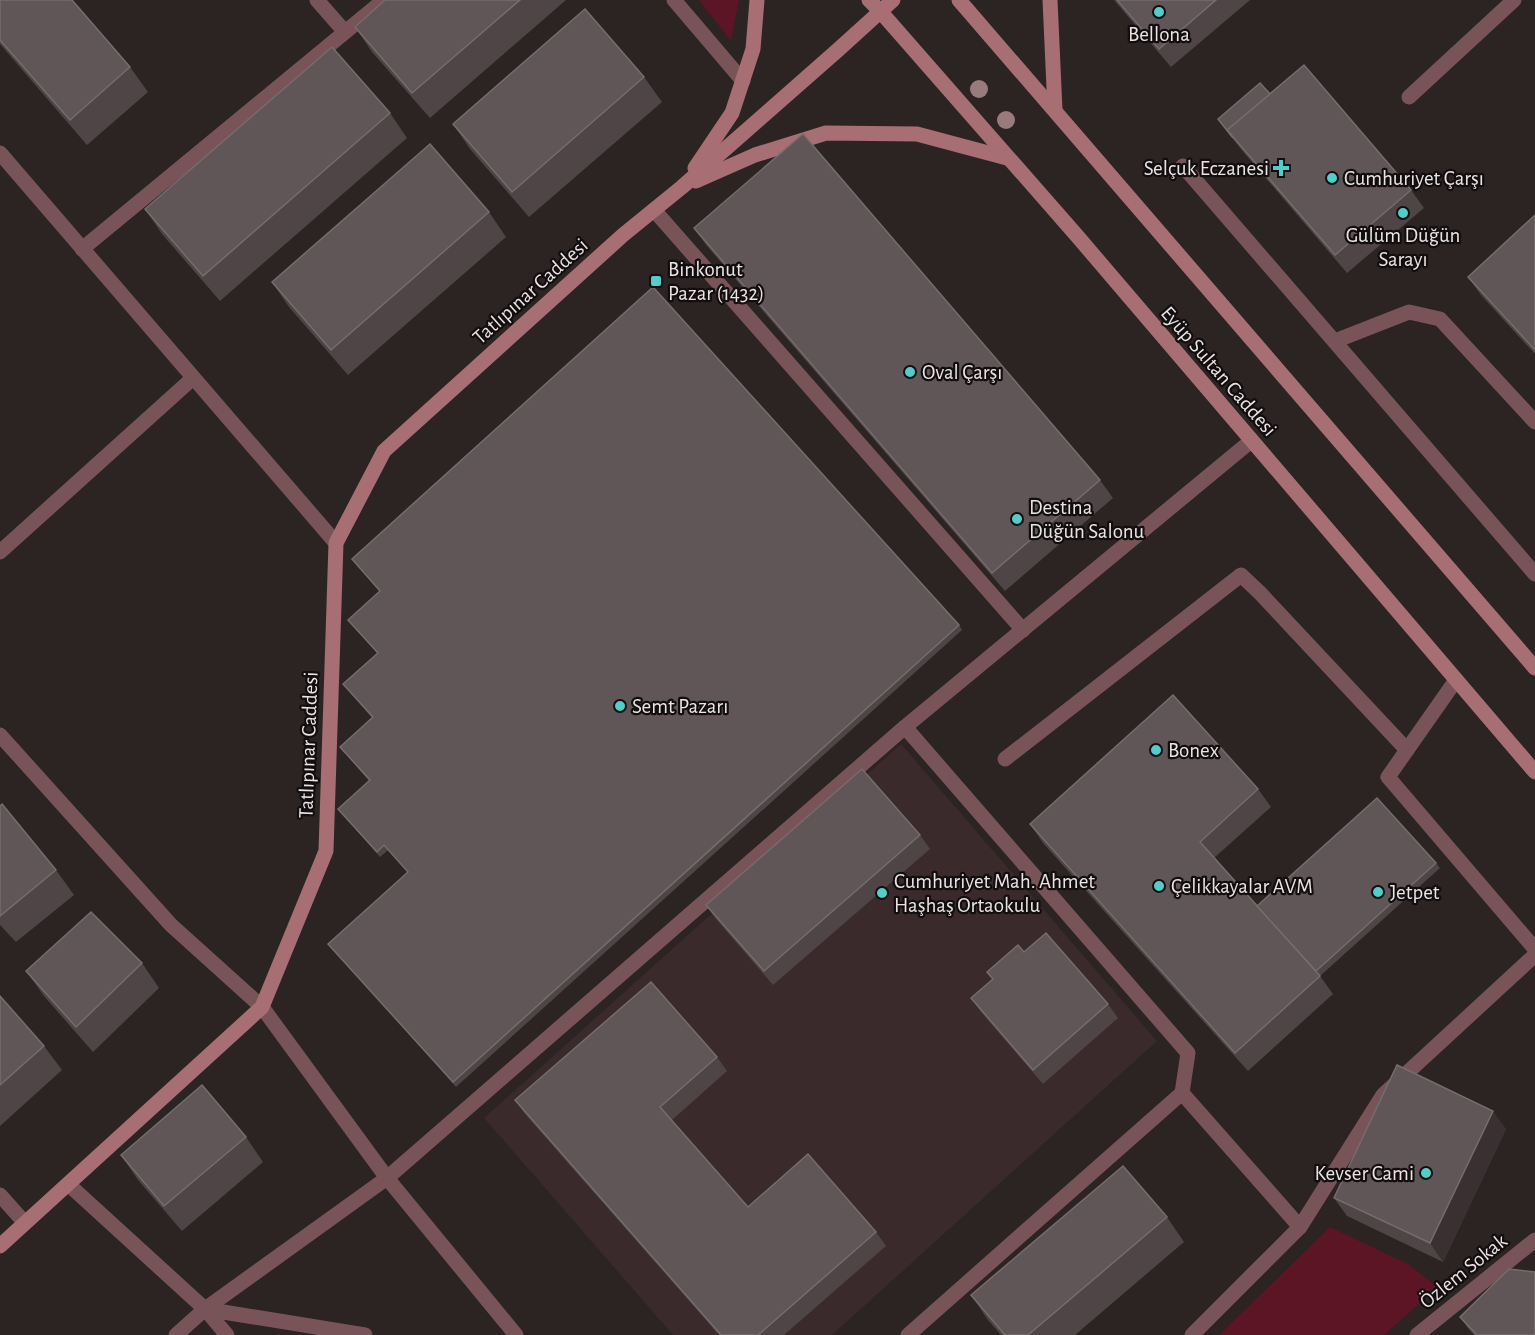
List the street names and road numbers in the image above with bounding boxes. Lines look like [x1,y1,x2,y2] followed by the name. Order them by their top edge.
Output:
[469,234,592,348] street label: Tatlıpınar Caddesi
[1157,302,1281,440] street label: Eyüp Sultan Caddesi
[295,671,322,819] street label: Tatlıpınar Caddesi
[1415,1229,1511,1313] street label: Özlem Sokak

